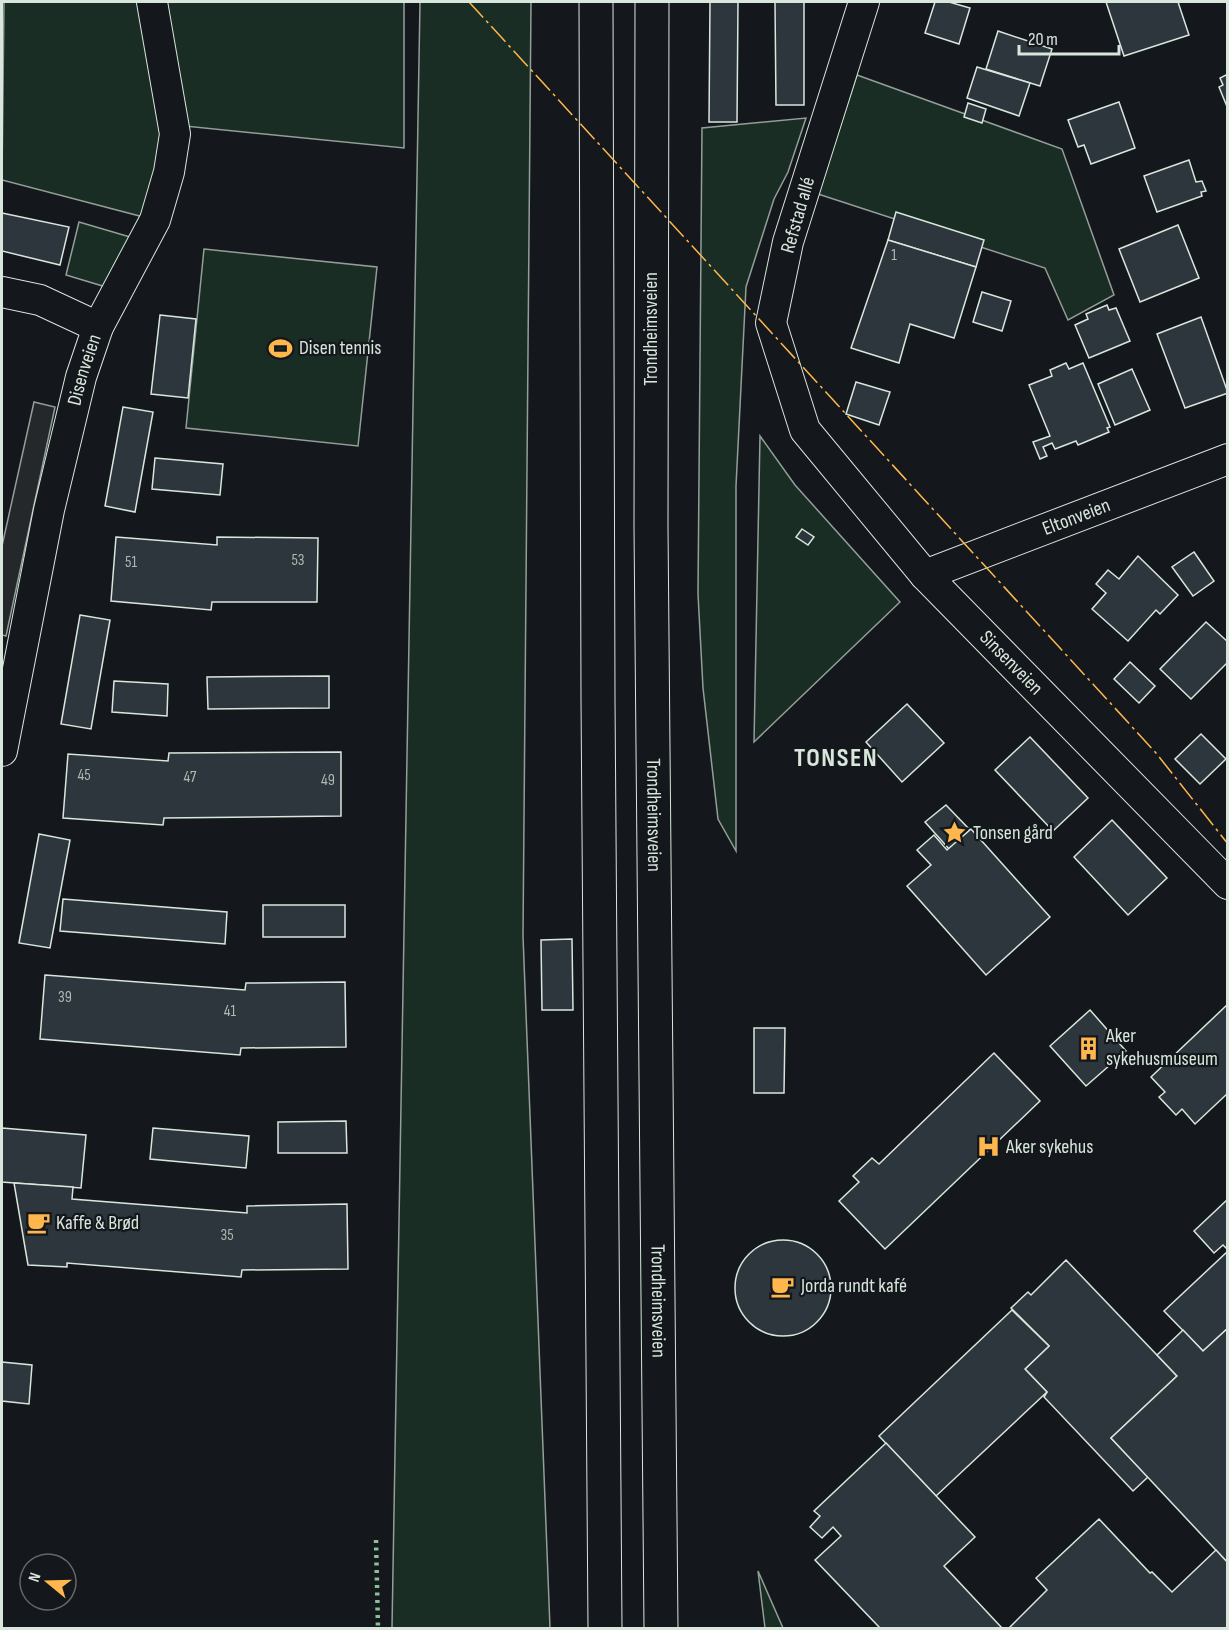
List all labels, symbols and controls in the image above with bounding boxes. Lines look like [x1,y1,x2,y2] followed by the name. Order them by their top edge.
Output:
[1019,18,1120,56] scale bar
[1028,29,1058,50] text: 20 m
[776,174,820,256] street label: Refstad allé
[891,246,897,265] house number: 1
[639,272,663,386] street label: Trondheimsveien
[63,331,107,408] street label: Disenveien
[268,335,294,361] sports icon: Disen tennis
[299,336,381,360] place label: Disen tennis
[1039,493,1114,541] street label: Eltonveien
[291,551,305,570] house number: 53
[125,553,137,572] house number: 51
[974,626,1048,700] street label: Sinsenveien
[794,743,878,774] district label: TONSEN
[641,758,666,872] street label: Trondheimsveien
[77,766,91,785] house number: 45
[184,768,197,787] house number: 47
[321,771,335,790] house number: 49
[942,820,968,846] place icon: Tonsen gård
[973,821,1053,845] place label: Tonsen gård
[58,988,72,1007] house number: 39
[224,1002,237,1021] house number: 41
[1105,1024,1218,1071] place label: Aker sykehusmuseum
[1075,1035,1101,1061] building icon: Aker sykehusmuseum
[975,1134,1001,1160] hospital icon: Aker sykehus
[1005,1135,1093,1159] place label: Aker sykehus
[25,1210,51,1236] cafe icon: Kaffe & Brød
[56,1211,139,1235] place label: Kaffe & Brød
[220,1226,234,1245] house number: 35
[646,1244,671,1358] street label: Trondheimsveien
[770,1273,796,1299] cafe icon: Jorda rundt kafé
[800,1274,907,1298] place label: Jorda rundt kafé
[18,1552,78,1612] north arrow
[25,1570,46,1585] text: N

